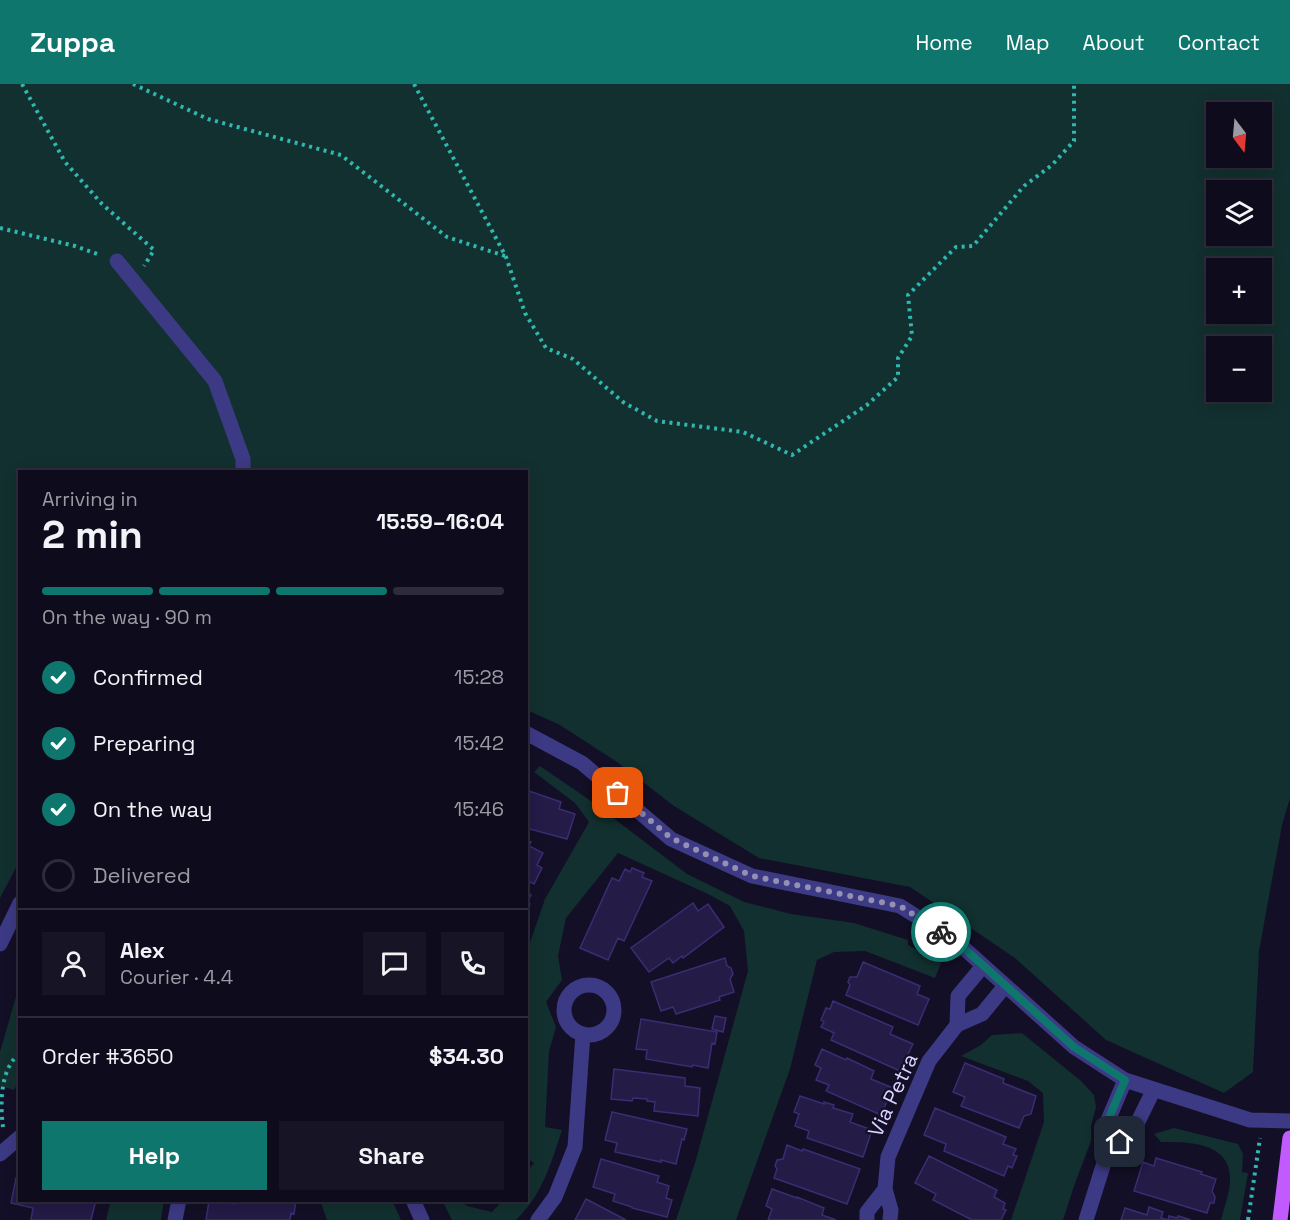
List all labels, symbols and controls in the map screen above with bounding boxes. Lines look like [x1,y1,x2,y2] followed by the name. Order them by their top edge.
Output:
[30,24,115,60] text: Zuppa
[915,29,973,56] text: Home
[1006,29,1050,56] text: Map
[1083,29,1145,56] text: About
[1178,29,1260,56] text: Contact
[1206,102,1272,168] north arrow
[1206,102,1272,402] map controls
[1206,180,1272,246] button: layers
[1206,258,1272,324] button: +
[1206,336,1272,402] button: −
[42,486,138,512] text: Arriving in
[376,507,504,535] text: 15:59–16:04
[42,510,143,559] text: 2 min
[42,604,212,630] text: On the way · 90 m
[42,661,75,694] icon: check
[93,663,203,691] text: Confirmed
[454,664,504,690] text: 15:28
[42,727,75,760] icon: check
[93,729,195,757] text: Preparing
[454,730,504,756] text: 15:42
[592,767,643,818] pin
[601,776,634,809] icon: bag
[42,793,75,826] icon: check
[93,795,212,823] text: On the way
[454,796,504,822] text: 15:46
[93,861,191,889] text: Delivered
[911,902,971,962] courier
[925,916,958,949] icon: bike
[42,932,105,995] button: person
[363,932,426,995] button: chat
[441,932,504,995] button: phone
[120,936,165,964] text: Alex
[120,964,233,990] text: Courier · 4.4
[42,1042,174,1070] text: Order #3650
[429,1042,504,1070] text: $34.30
[861,1049,924,1141] street label: Via Petra
[1094,1116,1145,1167] pin
[42,1121,267,1190] button: Help
[279,1121,504,1190] button: Share
[1103,1125,1136,1158] icon: home

